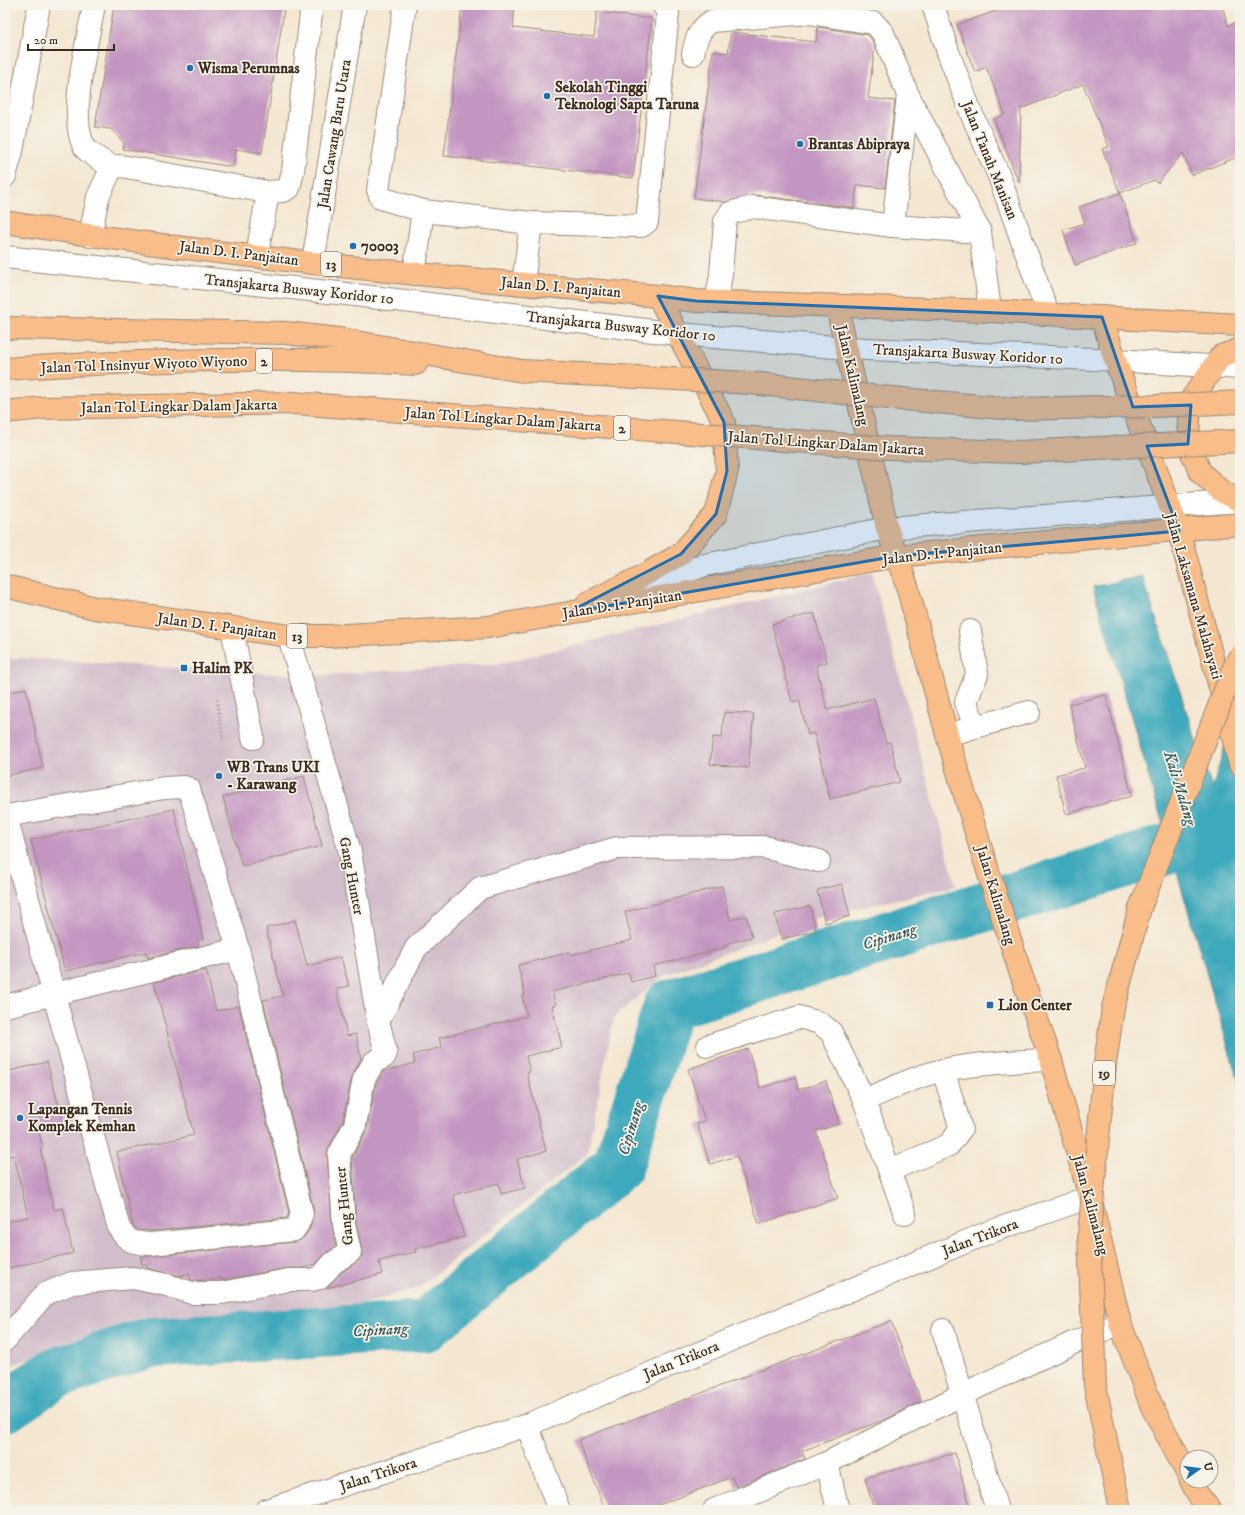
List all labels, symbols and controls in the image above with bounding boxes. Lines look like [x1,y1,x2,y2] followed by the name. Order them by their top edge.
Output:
[28,26,114,52] scale bar
[34,33,58,48] text: 20 m
[313,57,356,212] street label: Jalan Cawang Baru Utara
[197,59,300,78] place label: Wisma Perumnas
[185,63,195,73] marker: Wisma Perumnas
[554,78,700,114] place label: Sekolah Tinggi Teknologi Sapta Taruna
[542,91,552,101] marker: Sekolah Tinggi Teknologi Sapta Taruna
[956,96,1022,223] street label: Jalan Tanah Manisan
[808,135,910,154] place label: Brantas Abipraya
[795,139,805,149] marker: Brantas Abipraya
[176,236,300,270] street label: Jalan D. I. Panjaitan
[361,237,399,256] place label: 70003
[348,241,358,251] marker: 70003
[321,252,341,276] road number: 13
[203,270,395,309] street label: Transjakarta Busway Koridor 10
[498,273,622,302] street label: Jalan D. I. Panjaitan
[525,307,717,346] street label: Transjakarta Busway Koridor 10
[831,321,874,428] street label: Jalan Kalimalang
[872,340,1064,369] street label: Transjakarta Busway Koridor 10
[256,349,272,373] road number: 2
[38,351,248,378] street label: Jalan Tol Insinyur Wiyoto Wiyono
[79,395,278,418] street label: Jalan Tol Lingkar Dalam Jakarta
[402,403,602,436] street label: Jalan Tol Lingkar Dalam Jakarta
[614,416,630,440] road number: 2
[725,427,925,460] street label: Jalan Tol Lingkar Dalam Jakarta
[1160,509,1226,682] street label: Jalan Laksamana Malahayati
[879,538,1003,569] street label: Jalan D. I. Panjaitan
[559,586,683,624] street label: Jalan D. I. Panjaitan
[154,608,278,644] street label: Jalan D. I. Panjaitan
[287,624,307,648] road number: 13
[192,659,253,678] place label: Halim PK
[179,663,189,673] marker: Halim PK
[1159,748,1201,829] water label: Kali Malang
[226,758,320,794] place label: WB Trans UKI - Karawang
[214,771,224,781] marker: WB Trans UKI - Karawang
[335,835,368,917] street label: Gang Hunter
[971,841,1020,948] street label: Jalan Kalimalang
[860,919,920,955] water label: Cipinang
[998,996,1072,1015] place label: Lion Center
[985,1000,995,1010] marker: Lion Center
[1093,1061,1115,1085] road number: 19
[613,1098,649,1158] water label: Cipinang
[28,1100,136,1136] place label: Lapangan Tennis Komplek Kemhan
[15,1113,25,1123] marker: Lapangan Tennis Komplek Kemhan
[1068,1151,1113,1258] street label: Jalan Kalimalang
[331,1165,358,1246] street label: Gang Hunter
[938,1214,1021,1261] street label: Jalan Trikora
[352,1318,410,1341] water label: Cipinang
[639,1336,722,1385] street label: Jalan Trikora
[1179,1449,1219,1489] north arrow
[335,1453,420,1496] street label: Jalan Trikora
[1200,1461,1216,1473] text: U

